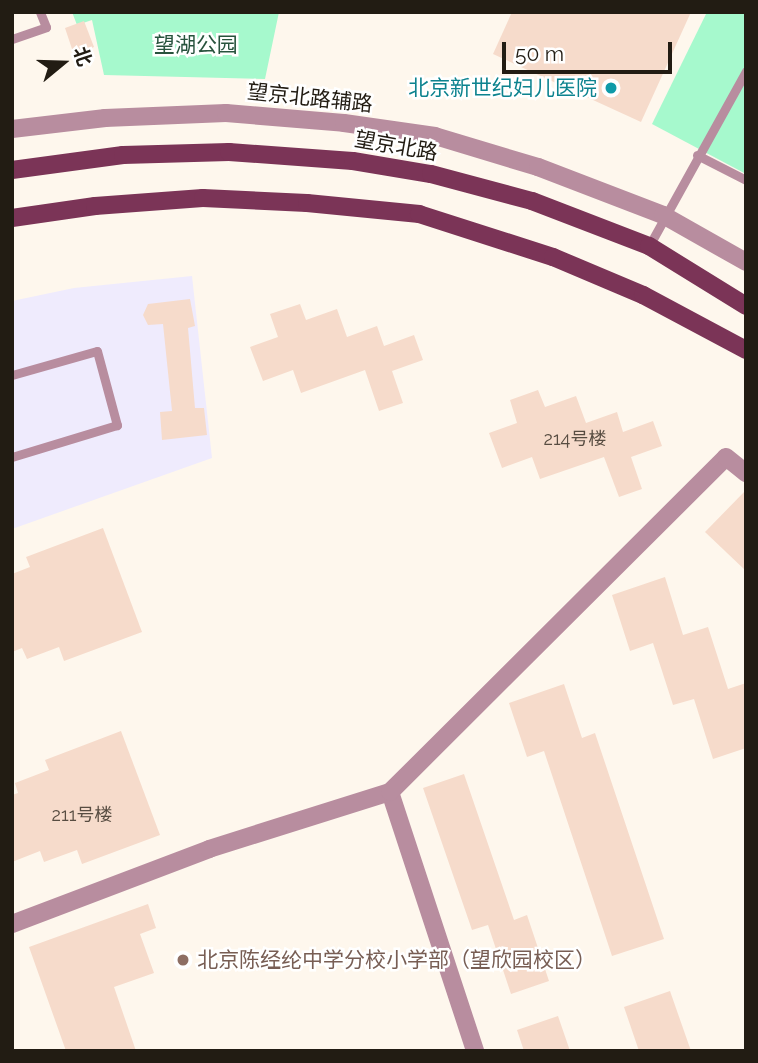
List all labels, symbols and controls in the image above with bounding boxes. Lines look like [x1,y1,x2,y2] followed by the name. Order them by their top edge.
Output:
[28,28,98,98] north arrow
[506,28,676,72] scale bar
[154,32,238,58] park label: 望湖公园
[515,41,564,66] text: 50 m
[69,44,96,69] text: 北
[408,75,597,101] place label: 北京新世纪妇儿医院
[246,79,374,117] street label: 望京北路辅路
[603,80,619,96] marker: 北京新世纪妇儿医院
[352,126,440,166] street label: 望京北路
[544,428,606,450] house number: 214号楼
[52,804,112,826] house number: 211号楼
[197,947,596,973] place label: 北京陈经纶中学分校小学部（望欣园校区）
[175,952,191,968] marker: 北京陈经纶中学分校小学部（望欣园校区）

